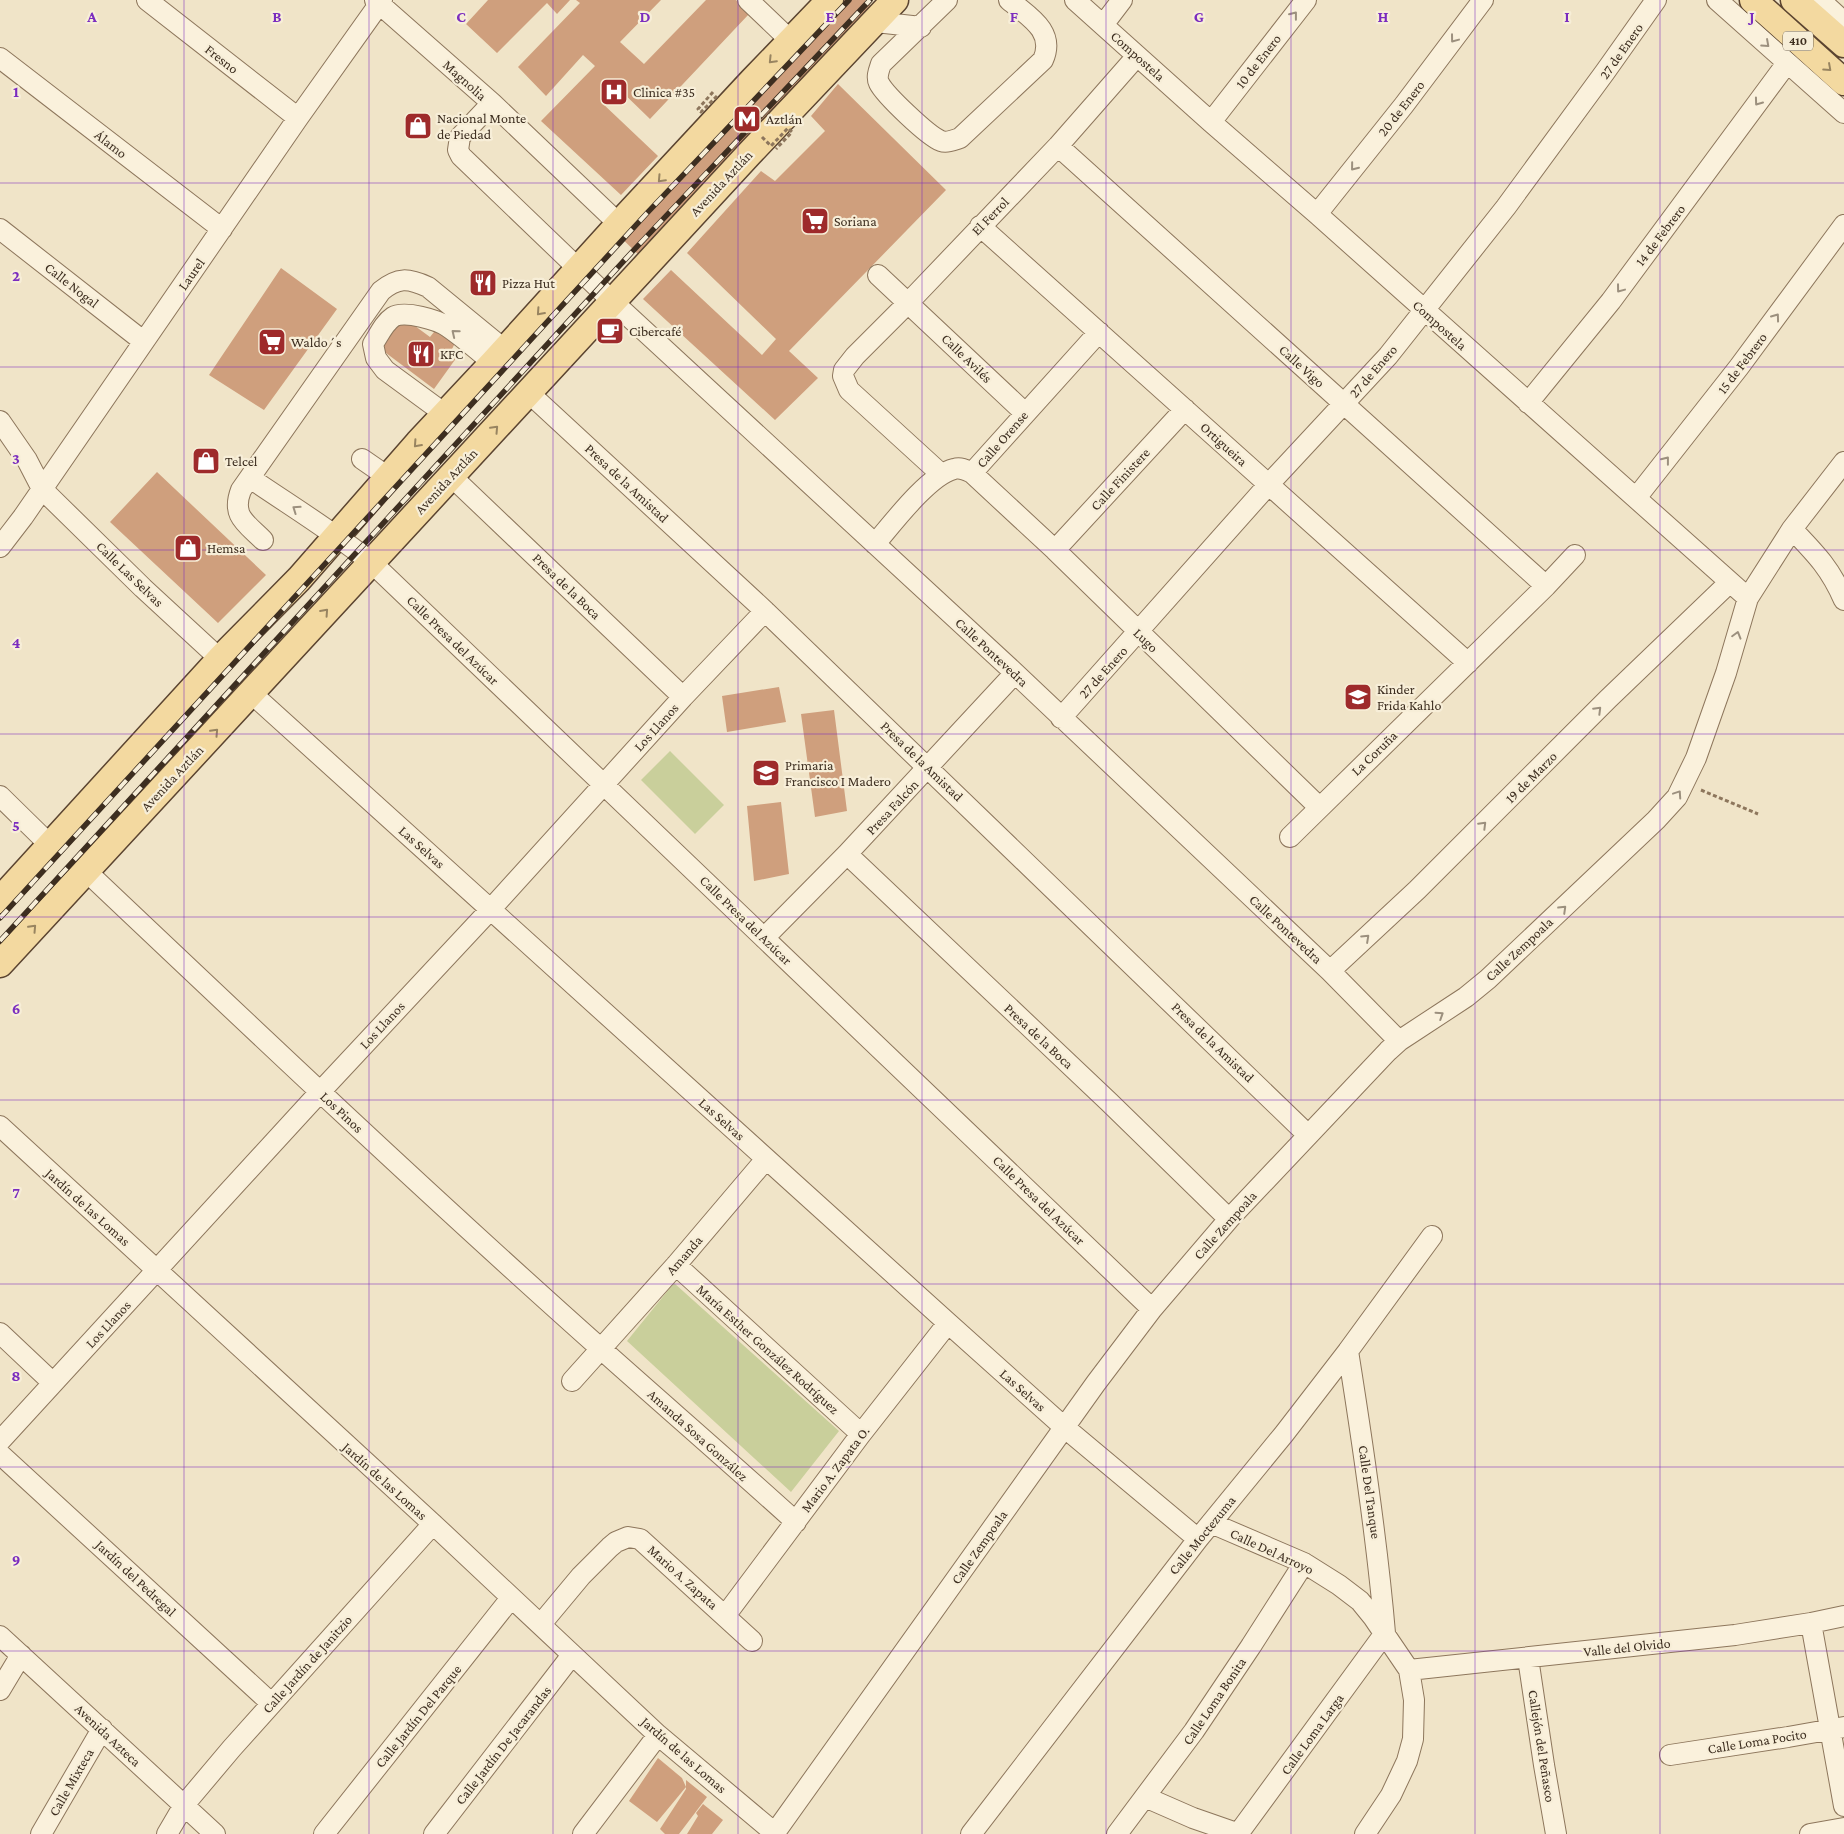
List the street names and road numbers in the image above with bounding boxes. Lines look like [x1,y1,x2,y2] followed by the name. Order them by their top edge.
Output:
[1596,20,1646,82] street label: 27 de Enero
[1108,28,1169,85] street label: Compostela
[1232,31,1284,91] street label: 10 de Enero
[1783,31,1813,50] road number: 410
[202,41,242,77] street label: Fresno
[440,56,490,104] street label: Magnolia
[1374,77,1428,139] street label: 20 de Enero
[92,127,130,162] street label: Álamo
[687,146,756,219] street label: Avenida Aztlán
[968,193,1012,238] street label: El Ferrol
[1632,201,1688,269] street label: 14 de Febrero
[174,255,208,293] street label: Laurel
[42,259,102,311] street label: Calle Nogal
[1410,297,1471,354] street label: Compostela
[1714,329,1770,397] street label: 15 de Febrero
[938,330,996,386] street label: Calle Avilés
[1276,341,1328,391] street label: Calle Vigo
[1346,341,1400,401] street label: 27 de Enero
[973,407,1031,471] street label: Calle Orense
[1197,419,1251,470] street label: Ortigueira
[582,440,672,526] street label: Presa de la Amistad
[412,444,481,517] street label: Avenida Aztlán
[1087,444,1153,514] street label: Calle Finistere
[93,538,167,610] street label: Calle Las Selvas
[530,550,605,623] street label: Presa de la Boca
[404,592,502,688] street label: Calle Presa del Azúcar
[952,614,1032,690] street label: Calle Pontevedra
[1130,625,1162,656] street label: Lugo
[1075,643,1131,701] street label: 27 de Enero
[630,700,682,754] street label: Los Llanos
[878,718,967,805] street label: Presa de la Amistad
[1348,727,1401,779] street label: La Coruña
[138,741,207,814] street label: Avenida Aztlán
[1502,748,1560,806] street label: 19 de Marzo
[862,776,922,838] street label: Presa Falcón
[396,822,448,872] street label: Las Selvas
[697,872,795,968] street label: Calle Presa del Azúcar
[1246,891,1326,967] street label: Calle Pontevedra
[1482,913,1556,984] street label: Calle Zempoala
[356,998,408,1052] street label: Los Llanos
[1169,999,1258,1086] street label: Presa de la Amistad
[1001,1000,1077,1072] street label: Presa de la Boca
[317,1088,367,1136] street label: Los Pinos
[696,1094,748,1144] street label: Las Selvas
[990,1152,1088,1248] street label: Calle Presa del Azúcar
[41,1164,134,1249] street label: Jardín de las Lomas
[1190,1187,1260,1262] street label: Calle Zempoala
[663,1232,706,1278] street label: Amanda
[694,1281,842,1417] street label: María Esther González Rodríguez
[82,1297,134,1351] street label: Los Llanos
[997,1365,1049,1415] street label: Las Selvas
[645,1386,751,1484] street label: Amanda Sosa González
[797,1423,873,1515] street label: Mario A. Zapata O.
[338,1438,431,1523] street label: Jardín de las Lomas
[1356,1444,1384,1540] street label: Calle Del Tanque
[1165,1492,1239,1578] street label: Calle Moctezuma
[948,1507,1011,1587] street label: Calle Zempoala
[1228,1525,1316,1577] street label: Calle Del Arroyo
[91,1535,180,1620] street label: Jardín del Pedregal
[645,1541,722,1613] street label: Mario A. Zapata
[259,1612,355,1716] street label: Calle Jardín de Janitzio
[1583,1634,1671,1660] street label: Valle del Olvido
[1179,1654,1249,1748] street label: Calle Loma Bonita
[372,1661,464,1771] street label: Calle Jardín Del Parque
[452,1682,554,1808] street label: Calle Jardín De Jacarandas
[1524,1689,1559,1804] street label: Callejón del Peñasco
[1277,1690,1347,1778] street label: Calle Loma Larga
[72,1700,145,1770] street label: Avenida Azteca
[636,1712,730,1796] street label: Jardín de las Lomas
[1706,1725,1808,1757] street label: Calle Loma Pocito
[45,1745,97,1819] street label: Calle Mixteca

